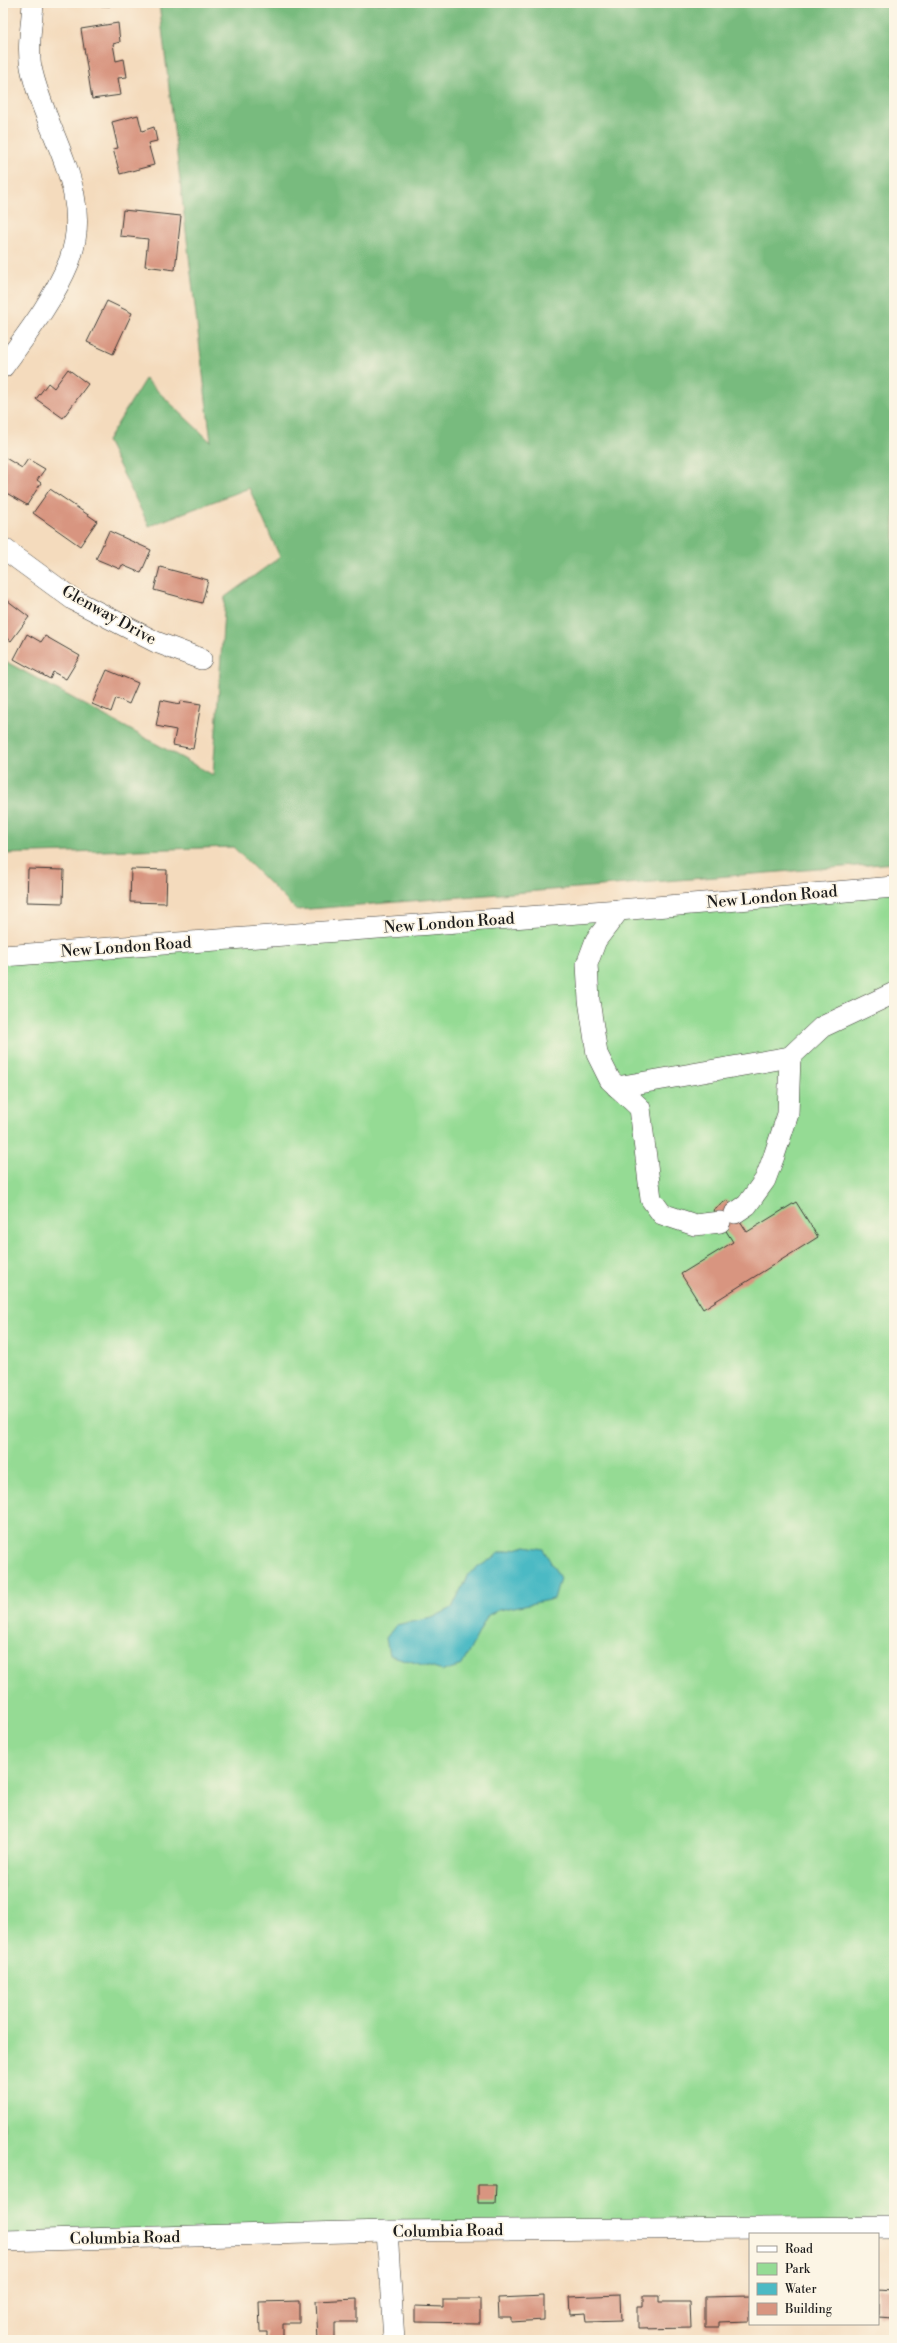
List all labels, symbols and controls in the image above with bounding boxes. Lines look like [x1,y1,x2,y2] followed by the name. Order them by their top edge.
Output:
[58,581,160,649] street label: Glenway Drive
[706,881,838,913] street label: New London Road
[383,908,515,938] street label: New London Road
[60,932,192,962] street label: New London Road
[392,2220,504,2242] street label: Columbia Road
[69,2227,181,2249] street label: Columbia Road
[749,2233,879,2325] legend
[785,2242,813,2257] text: Road
[785,2262,811,2277] text: Park
[784,2282,817,2297] text: Water
[784,2302,833,2317] text: Building

